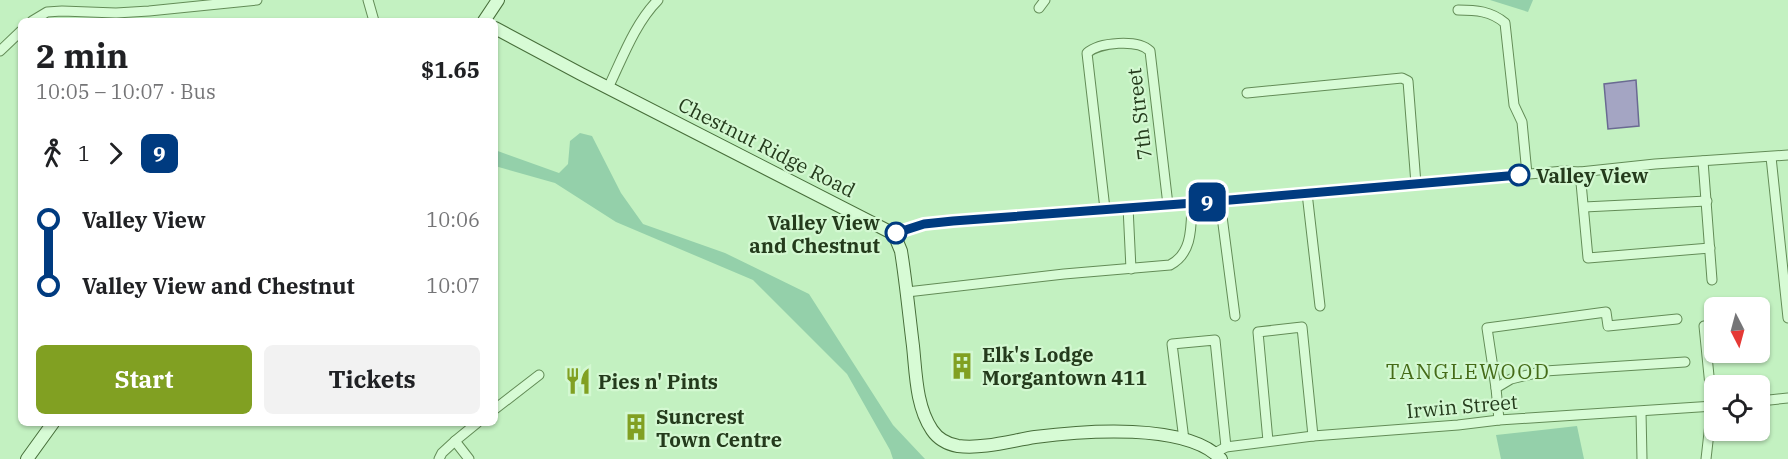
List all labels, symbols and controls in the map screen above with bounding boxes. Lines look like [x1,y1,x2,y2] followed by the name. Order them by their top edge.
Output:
[36,34,128,77] text: 2 min
[421,55,480,84] text: $1.65
[1120,67,1158,161] street label: 7th Street
[36,78,216,105] text: 10:05 – 10:07 · Bus
[674,91,860,203] street label: Chestnut Ridge Road
[36,137,69,170] icon: walk
[99,137,132,170] icon: forward
[153,139,166,167] text: 9
[78,140,90,167] text: 1
[1536,162,1649,189] place label: Valley View
[1508,164,1530,186] marker: Valley View
[1188,182,1226,222] line badge: 9
[1201,188,1213,216] text: 9
[82,205,206,234] text: Valley View
[426,206,480,233] text: 10:06
[749,209,881,259] place label: Valley View and Chestnut
[885,222,907,244] marker: Valley View and Chestnut
[82,271,355,300] text: Valley View and Chestnut
[426,272,480,299] text: 10:07
[1704,297,1770,363] north arrow
[1704,297,1770,441] map controls
[982,341,1147,391] place label: Elk's Lodge Morgantown 411
[36,345,252,414] button: Start
[264,345,480,414] button: Tickets
[947,351,977,381] building icon: Elk's Lodge Morgantown 411
[1386,357,1550,385] district label: TANGLEWOOD
[563,366,593,396] restaurant icon: Pies n' Pints
[598,368,718,395] place label: Pies n' Pints
[1704,375,1770,441] button: locate
[1405,388,1519,424] street label: Irwin Street
[656,403,782,453] place label: Suncrest Town Centre
[621,412,651,442] building icon: Suncrest Town Centre

